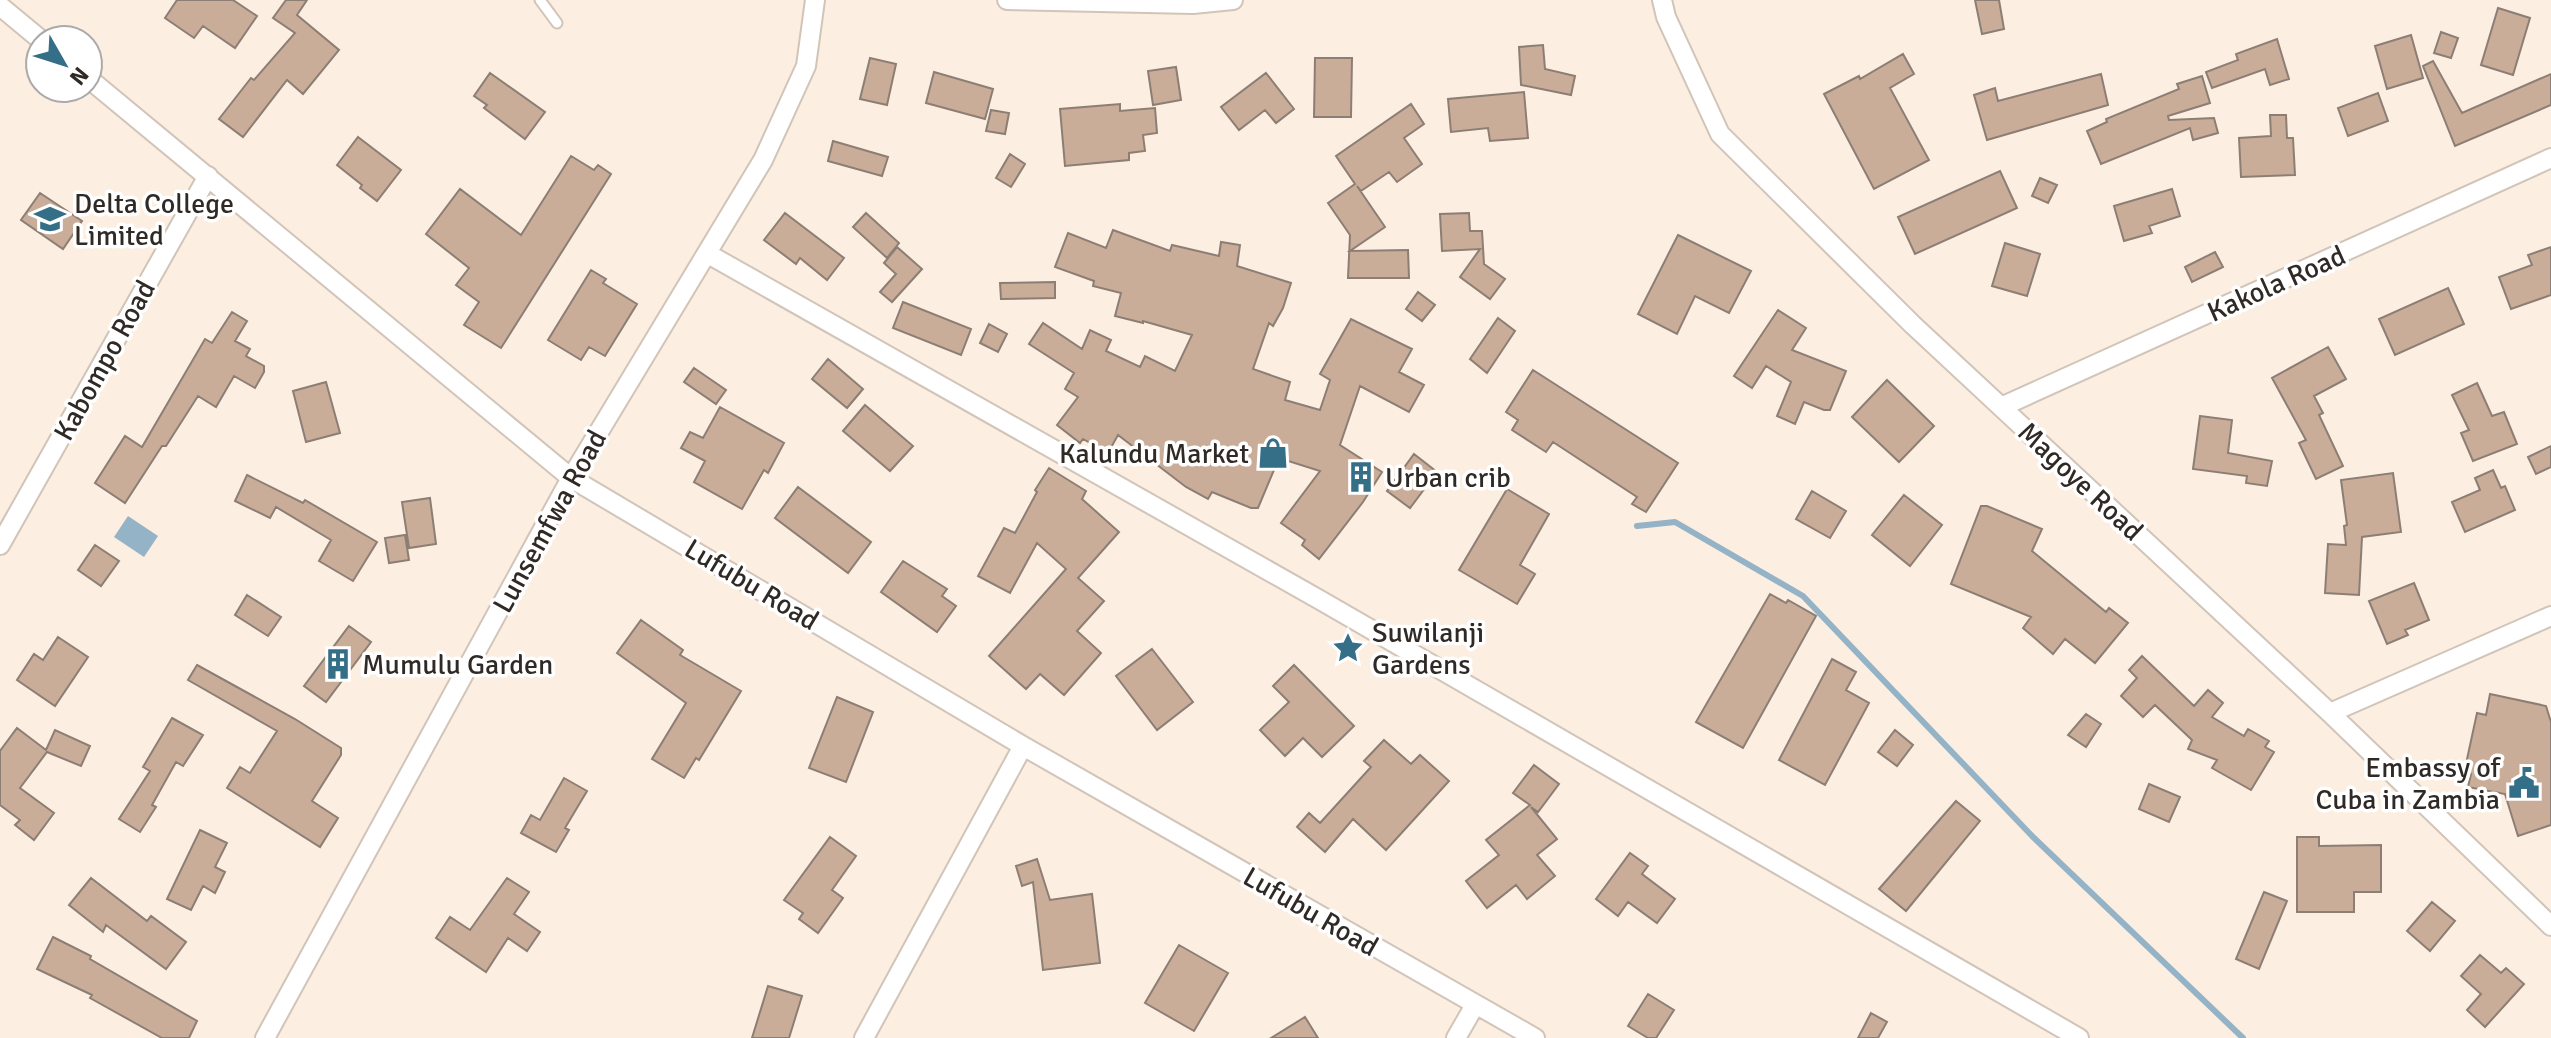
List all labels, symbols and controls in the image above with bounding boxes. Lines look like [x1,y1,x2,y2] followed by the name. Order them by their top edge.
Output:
[24,24,104,104] north arrow
[64,62,94,91] text: N
[74,187,234,253] place label: Delta College Limited
[33,202,67,236] school or university icon: Delta College Limited
[2202,238,2351,329] street label: Kakola Road
[47,274,163,447] street label: Kabompo Road
[2011,415,2150,548] street label: Magoye Road
[486,424,614,619] street label: Lunsemfwa Road
[1256,436,1290,470] shop icon: Kalundu Market
[1059,437,1249,471] place label: Kalundu Market
[1344,460,1378,494] building icon: Urban crib
[1385,461,1511,495] place label: Urban crib
[678,532,825,638] street label: Lufubu Road
[1372,616,1484,682] place label: Suwilanji Gardens
[1331,631,1365,665] place icon: Suwilanji Gardens
[321,647,355,681] building icon: Mumulu Garden
[362,648,553,682] place label: Mumulu Garden
[2315,751,2502,817] place label: Embassy of Cuba in Zambia
[2507,766,2541,800] public building icon: Embassy of Cuba in Zambia
[1237,860,1384,964] street label: Lufubu Road

